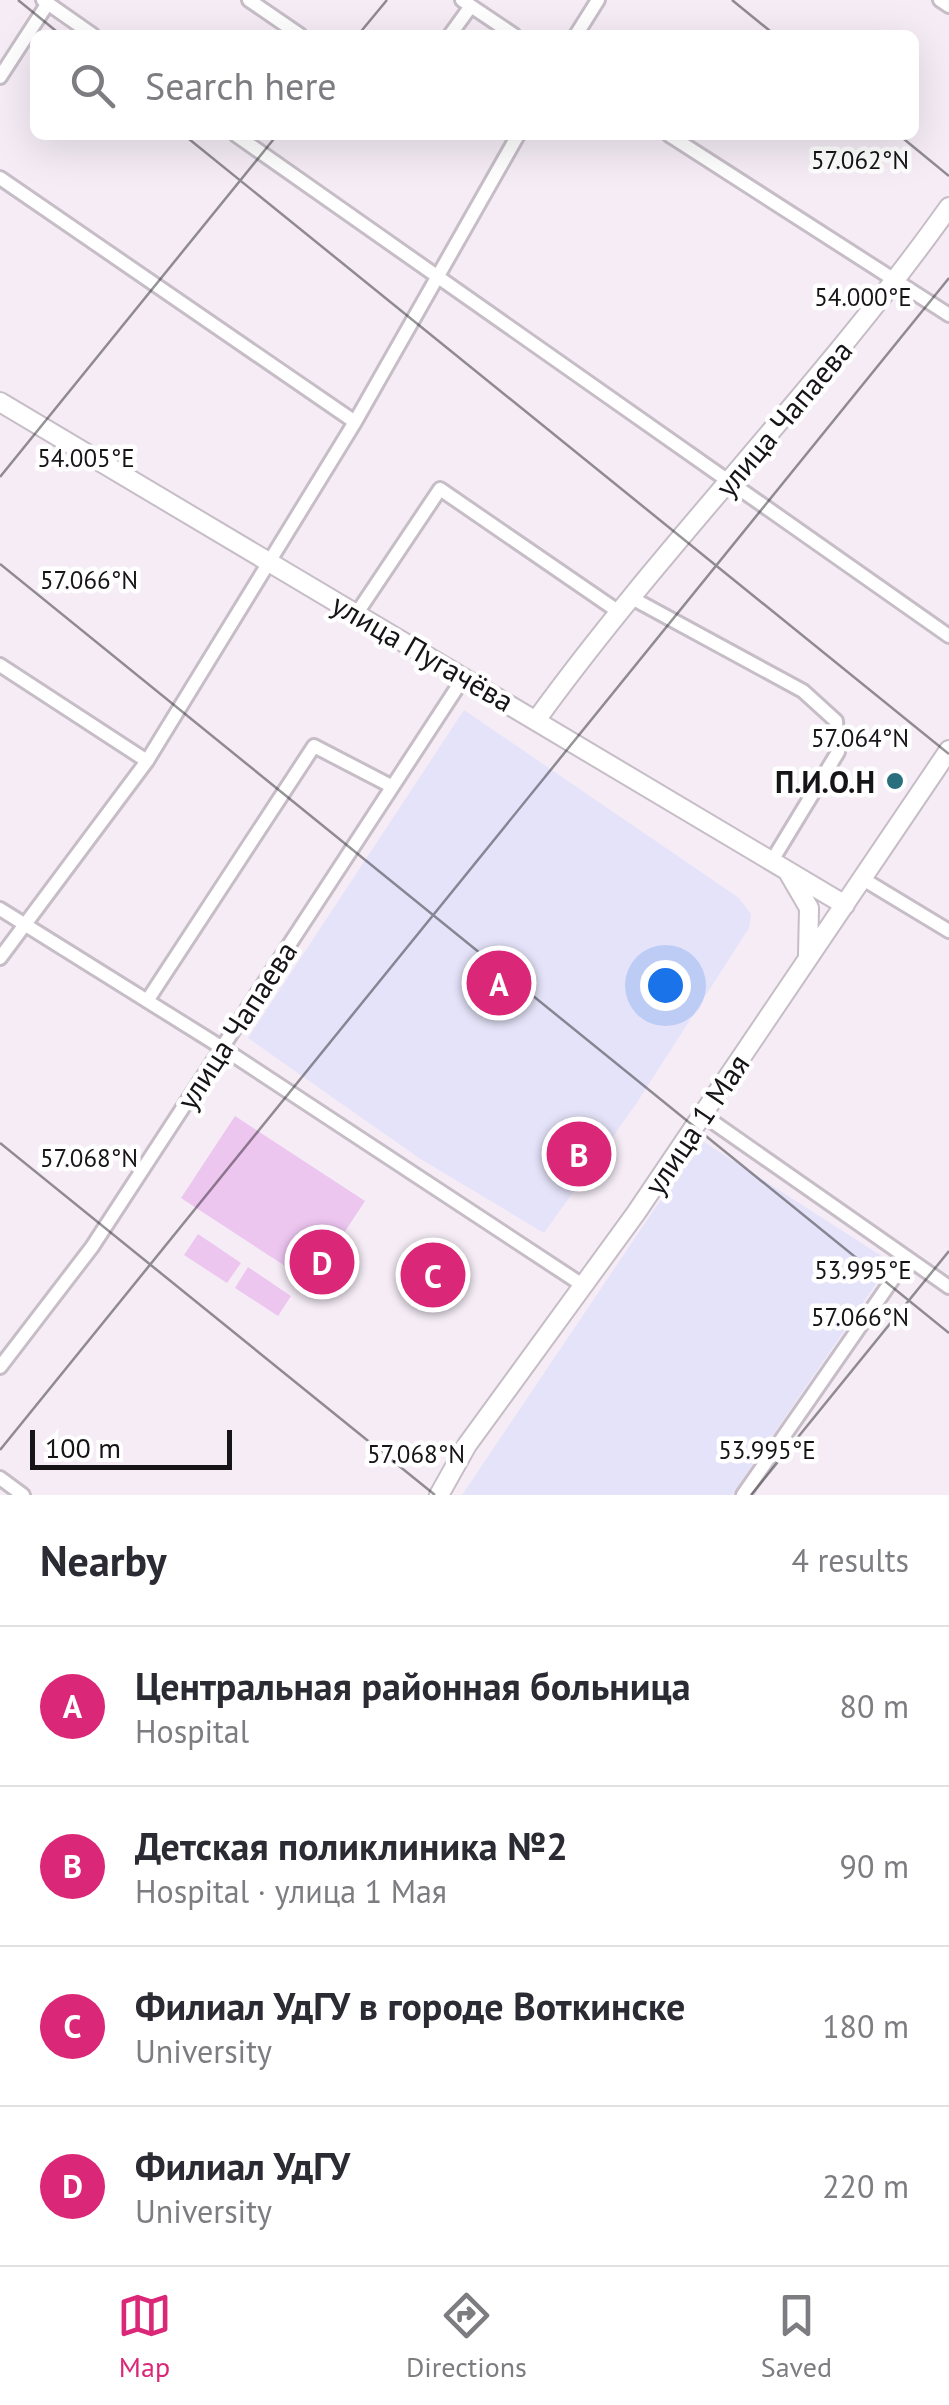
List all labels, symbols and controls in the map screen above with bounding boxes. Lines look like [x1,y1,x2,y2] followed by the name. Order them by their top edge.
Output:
[30,30,919,140] search box
[65,58,120,113] icon: search
[145,61,337,110] text: Search here
[811,144,909,176] text: 57.062°N
[814,281,912,313] text: 54.000°E
[706,331,860,505] street label: улица Чапаева
[37,442,135,474] text: 54.005°E
[40,564,138,596] text: 57.066°N
[325,584,521,720] street label: улица Пугачёва
[811,722,909,754] text: 57.064°N
[775,762,875,801] place label: П.И.О.Н
[884,770,906,792] marker: П.И.О.Н
[167,933,305,1117] street label: улица Чапаева
[466,946,532,1020] pin: A
[640,960,691,1011] your location
[635,1046,757,1202] street label: улица 1 Мая
[546,1116,612,1192] pin: B
[40,1142,138,1174] text: 57.068°N
[290,1224,354,1300] pin: D
[400,1238,466,1312] pin: C
[814,1254,912,1286] text: 53.995°E
[811,1301,909,1333] text: 57.066°N
[30,1425,232,1470] scale bar
[45,1429,121,1466] text: 100 m
[718,1434,816,1466] text: 53.995°E
[367,1438,465,1470] text: 57.068°N
[40,1533,167,1588] text: Nearby
[791,1539,909,1581] text: 4 results
[135,1661,691,1710] text: Центральная районная больница
[63,1685,82,1727] text: A
[840,1685,909,1727] text: 80 m
[135,1710,249,1752] text: Hospital
[135,1821,568,1870] text: Детская поликлиника №2
[63,1845,82,1887] text: B
[840,1845,909,1887] text: 90 m
[135,1870,447,1912] text: Hospital · улица 1 Мая
[135,1981,685,2030] text: Филиал УдГУ в городе Воткинске
[64,2005,81,2047] text: C
[822,2005,909,2047] text: 180 m
[135,2030,272,2072] text: University
[135,2141,350,2190] text: Филиал УдГУ
[62,2165,83,2207] text: D
[822,2165,909,2207] text: 220 m
[135,2190,272,2232] text: University
[117,2288,172,2385] tab: Map
[406,2288,527,2385] tab: Directions
[761,2288,832,2385] tab: Saved

